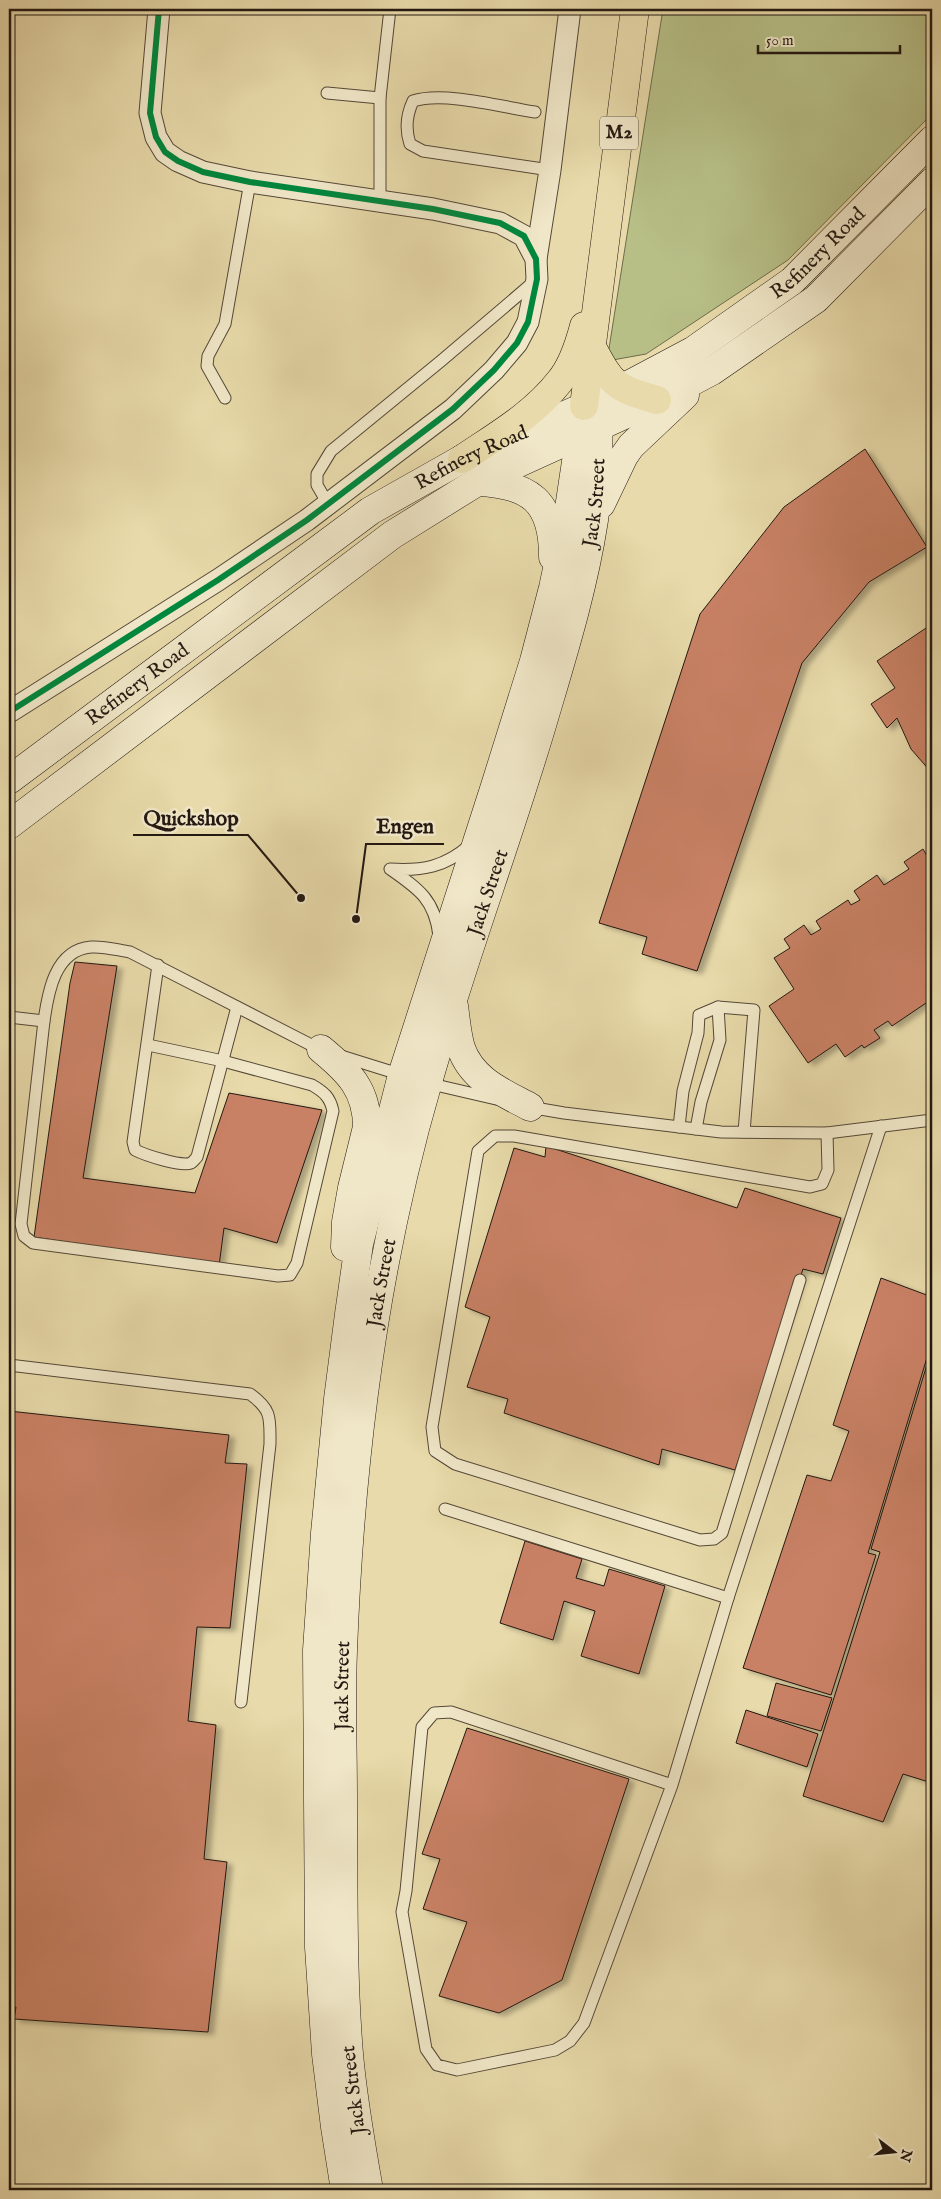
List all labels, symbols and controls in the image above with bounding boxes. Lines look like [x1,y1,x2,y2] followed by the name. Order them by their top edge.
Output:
[758,22,901,54] scale bar
[766,31,794,50] text: 50 m
[600,116,638,150] road number: M2
[766,202,871,305] street label: Refinery Road
[410,420,532,496] street label: Refinery Road
[577,458,611,552] street label: Jack Street
[81,638,194,731] street label: Refinery Road
[133,799,248,835] callout: Quickshop
[143,806,239,833] text: Quickshop
[366,808,444,844] callout: Engen
[376,814,434,841] text: Engen
[461,846,514,941] street label: Jack Street
[361,1236,402,1331] street label: Jack Street
[330,1640,356,1733] street label: Jack Street
[336,2044,372,2138] street label: Jack Street
[868,2126,918,2176] north arrow
[895,2146,916,2164] text: N

